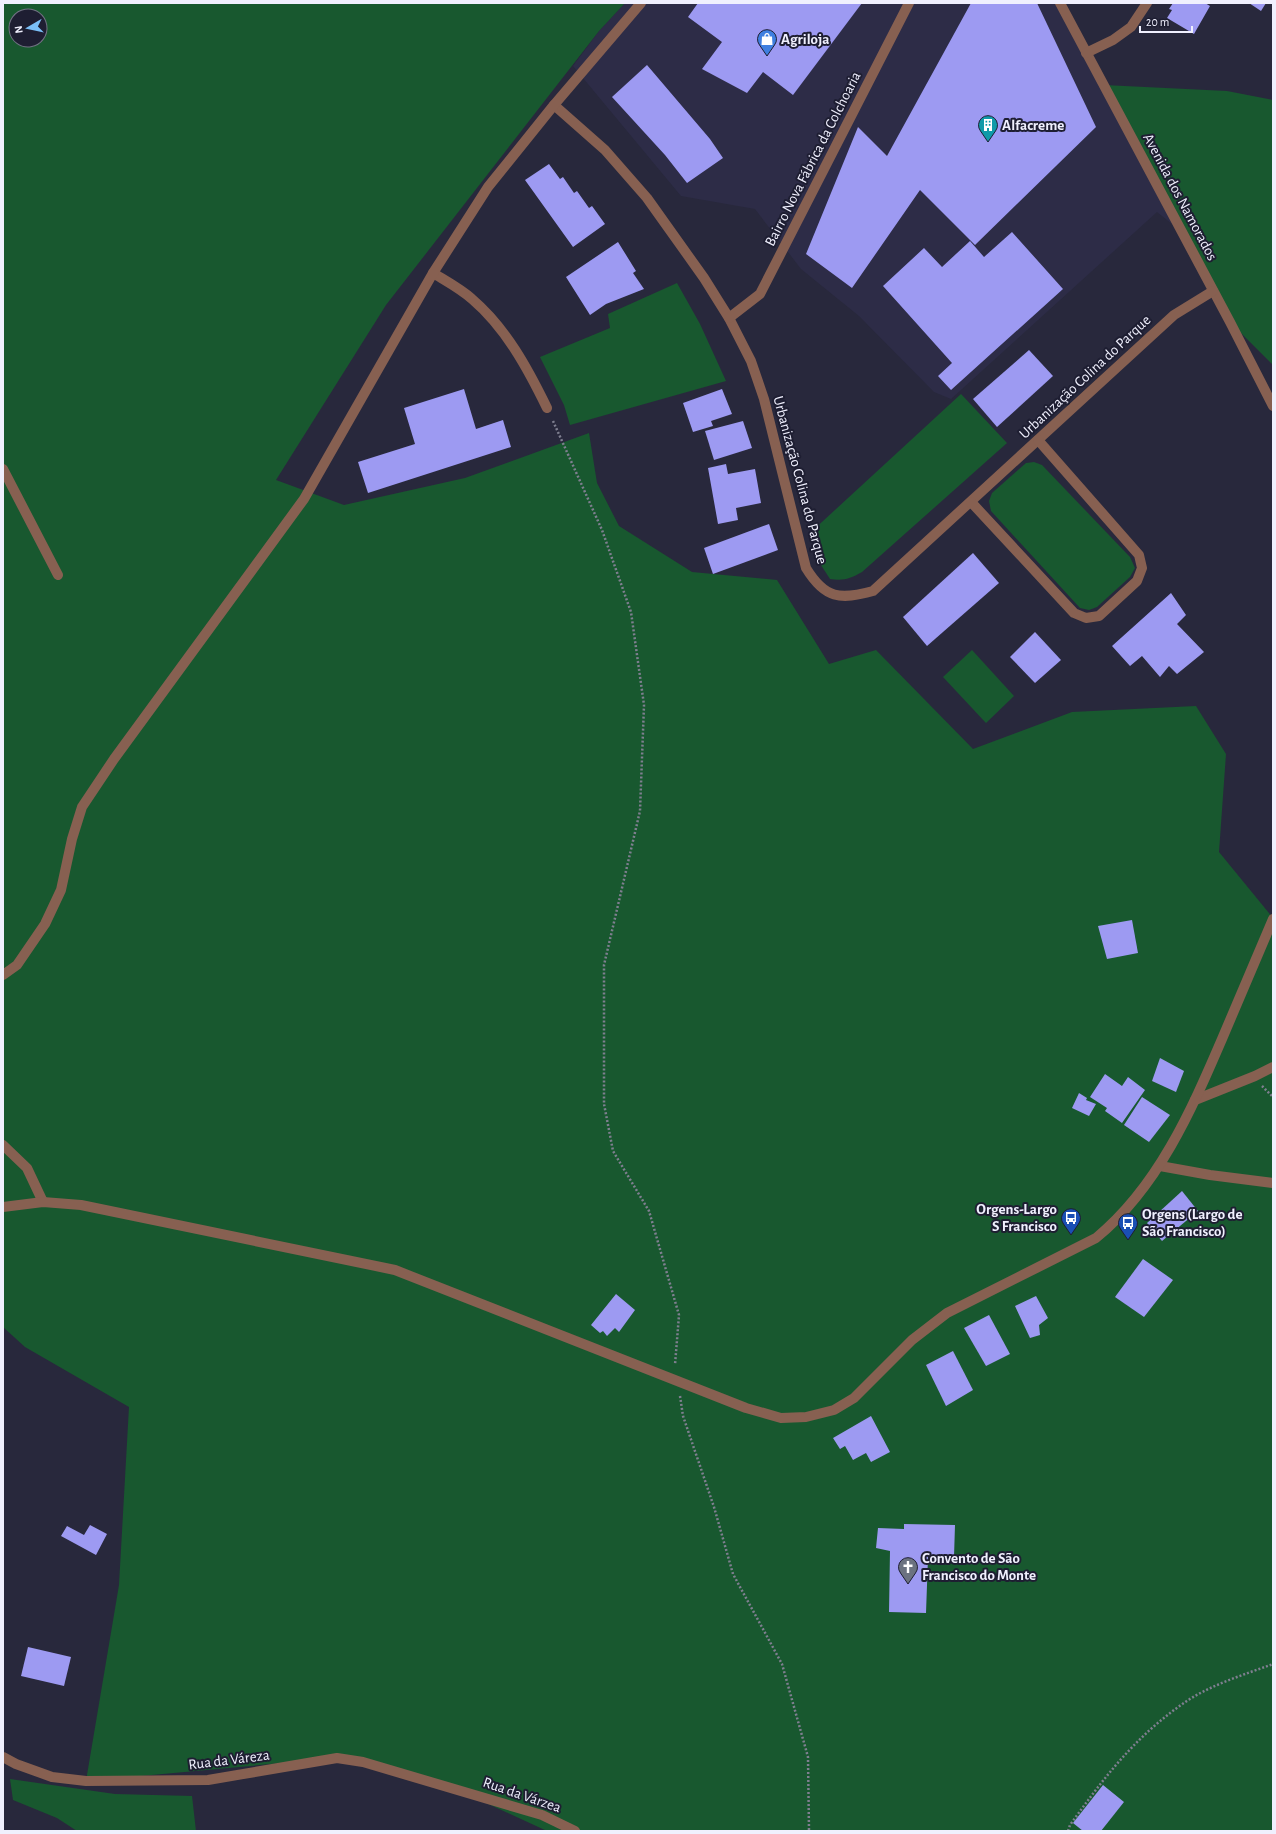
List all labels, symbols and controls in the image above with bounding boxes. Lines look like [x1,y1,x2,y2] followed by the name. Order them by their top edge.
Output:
[8,8,48,48] north arrow
[1140,8,1192,34] scale bar
[1146,16,1169,28] text: 20 m
[13,25,25,34] text: N
[756,28,778,56] shop icon: Agriloja
[781,32,829,47] place label: Agriloja
[762,69,864,249] street label: Bairro Nova Fábrica da Colchoaria
[977,114,999,142] building icon: Alfacreme
[1002,118,1064,133] place label: Alfacreme
[1140,131,1220,263] street label: Avenida dos Namorados
[1016,312,1154,442] street label: Urbanização Colina do Parque
[770,394,830,566] street label: Urbanização Colina do Parque
[976,1202,1057,1234] place label: Orgens-Largo S Francisco
[1060,1207,1082,1235] bus stop icon: Orgens-Largo S Francisco
[1142,1207,1243,1239] place label: Orgens (Largo de São Francisco)
[1117,1212,1139,1240] bus stop icon: Orgens (Largo de São Francisco)
[922,1551,1036,1583] place label: Convento de São Francisco do Monte
[897,1556,919,1584] church icon: Convento de São Francisco do Monte
[188,1748,270,1772] street label: Rua da Váreza
[481,1775,563,1815] street label: Rua da Várzea

